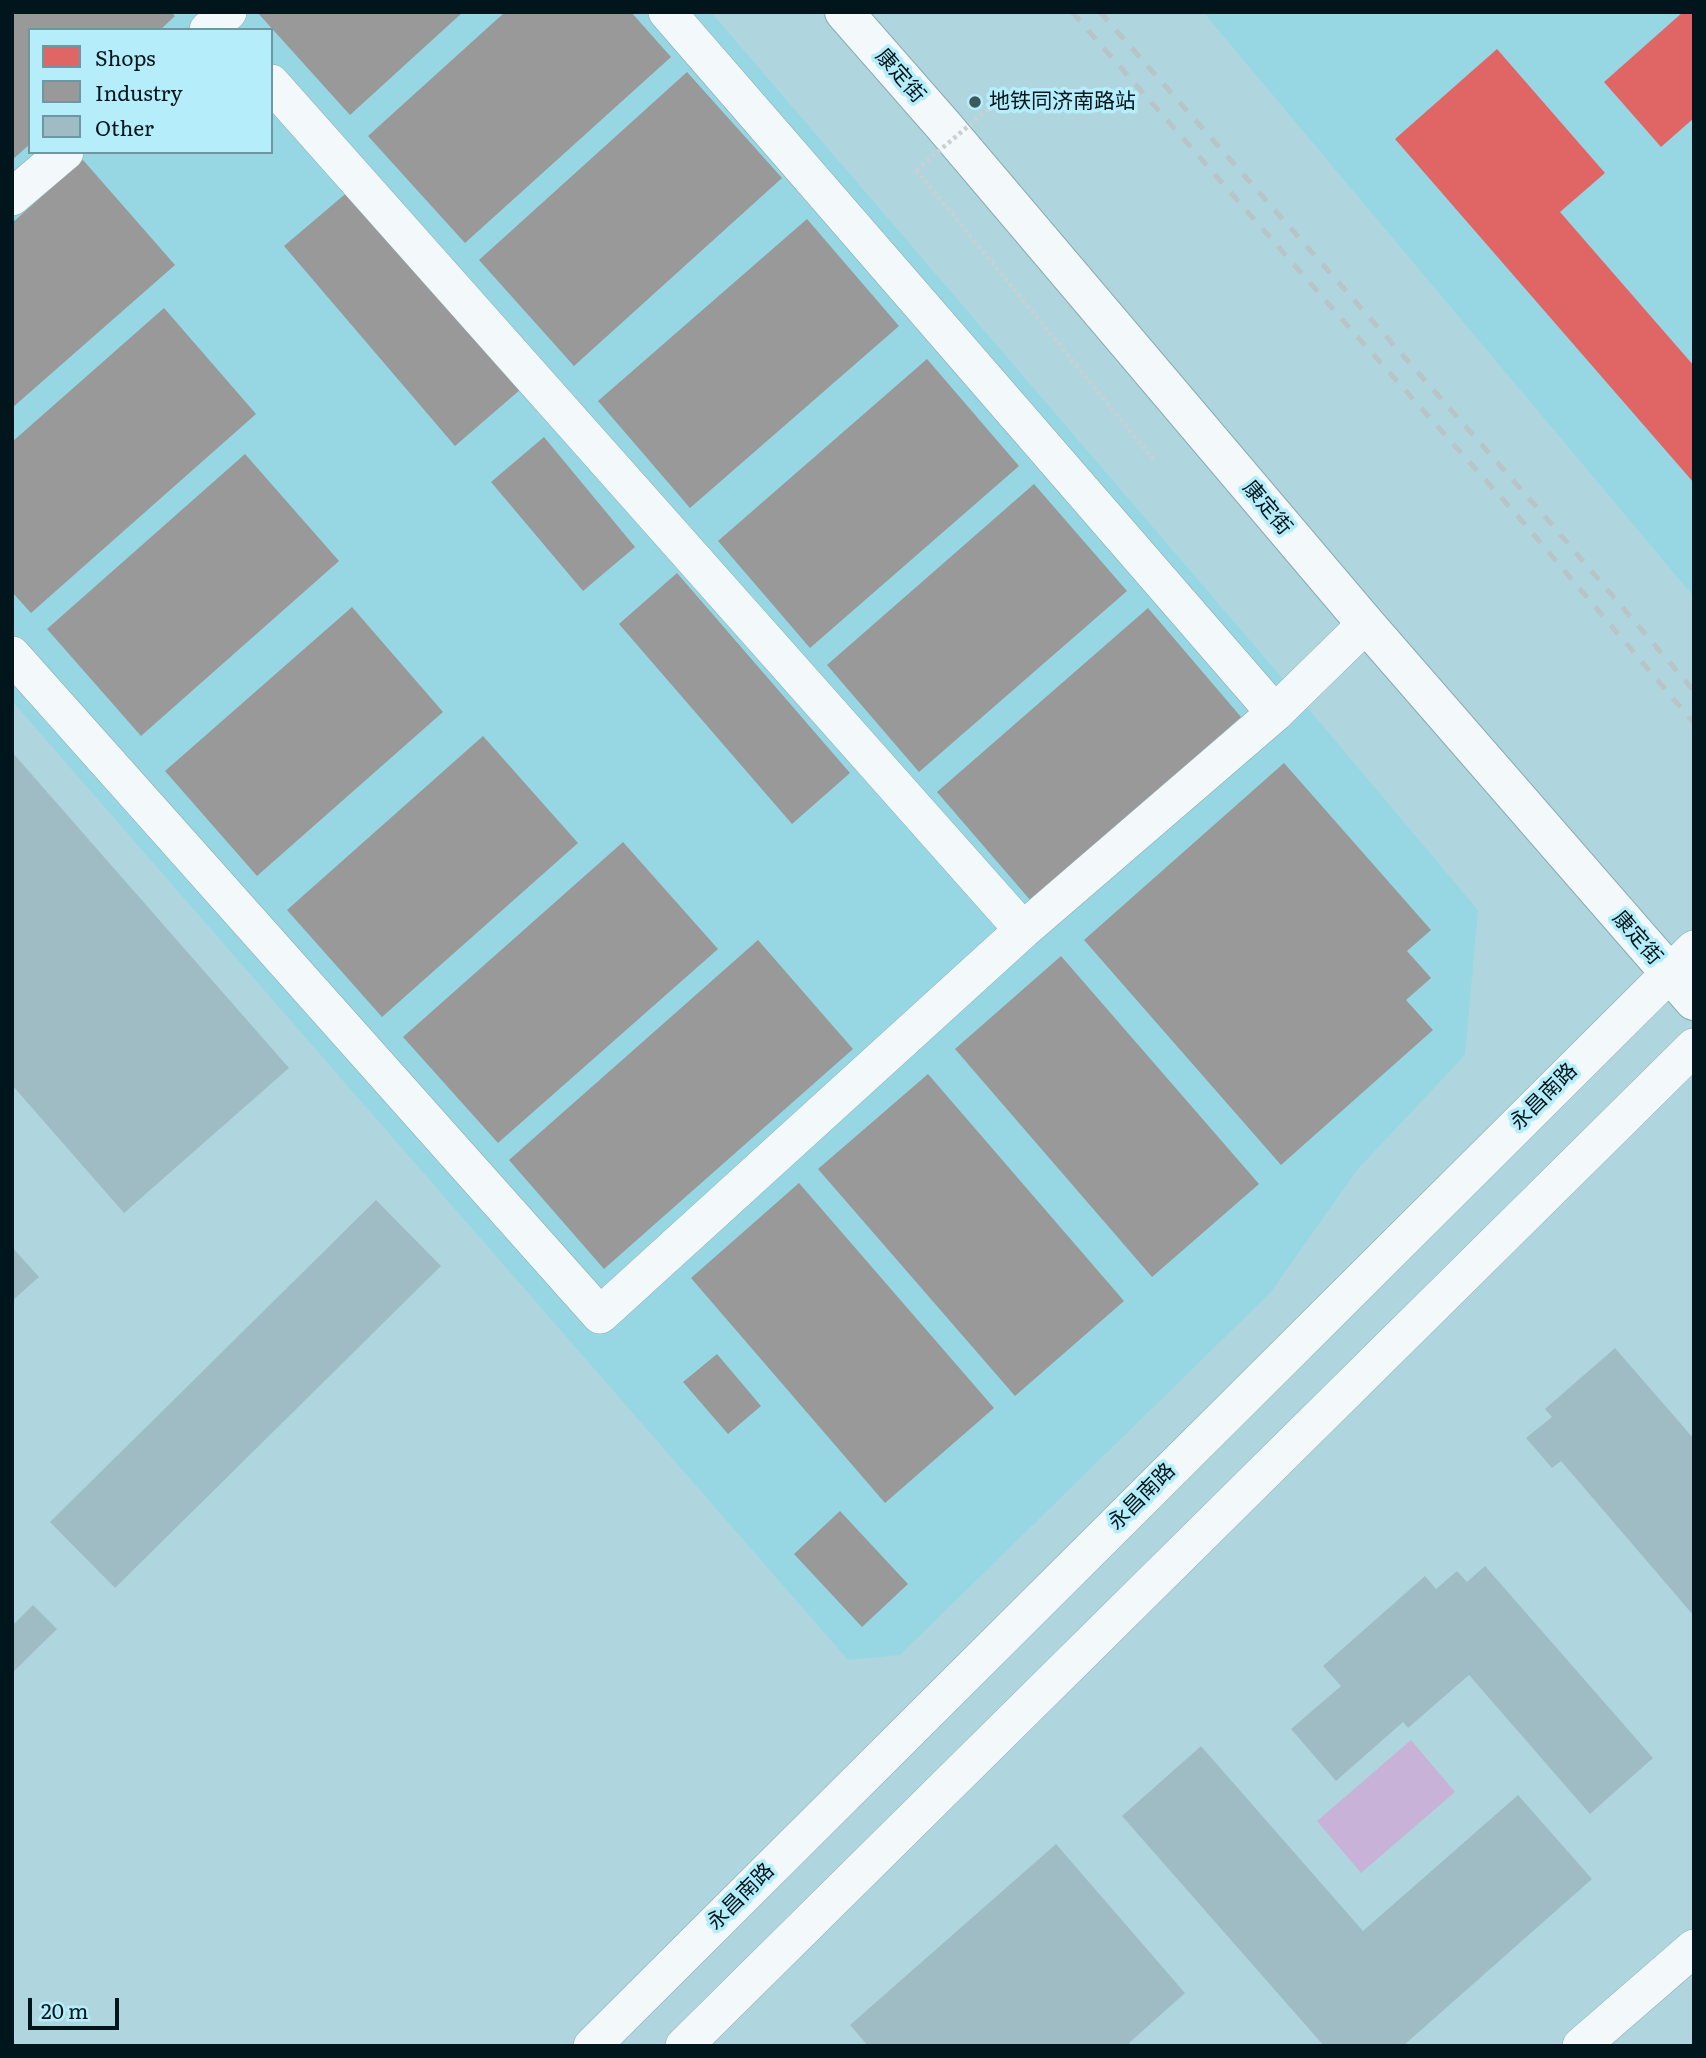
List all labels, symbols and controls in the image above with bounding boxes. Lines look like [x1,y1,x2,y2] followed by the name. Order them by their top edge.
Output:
[28,28,273,154] legend
[95,41,156,72] text: Shops
[870,44,930,108] street label: 康定街
[95,76,183,107] text: Industry
[989,89,1136,115] place label: 地铁同济南路站
[967,94,983,110] marker: 地铁同济南路站
[95,111,154,142] text: Other
[1237,476,1297,540] street label: 康定街
[1607,906,1667,970] street label: 康定街
[1505,1058,1583,1136] street label: 永昌南路
[1103,1458,1181,1536] street label: 永昌南路
[702,1858,780,1936] street label: 永昌南路
[32,1984,122,2028] scale bar
[41,1994,88,2025] text: 20 m

